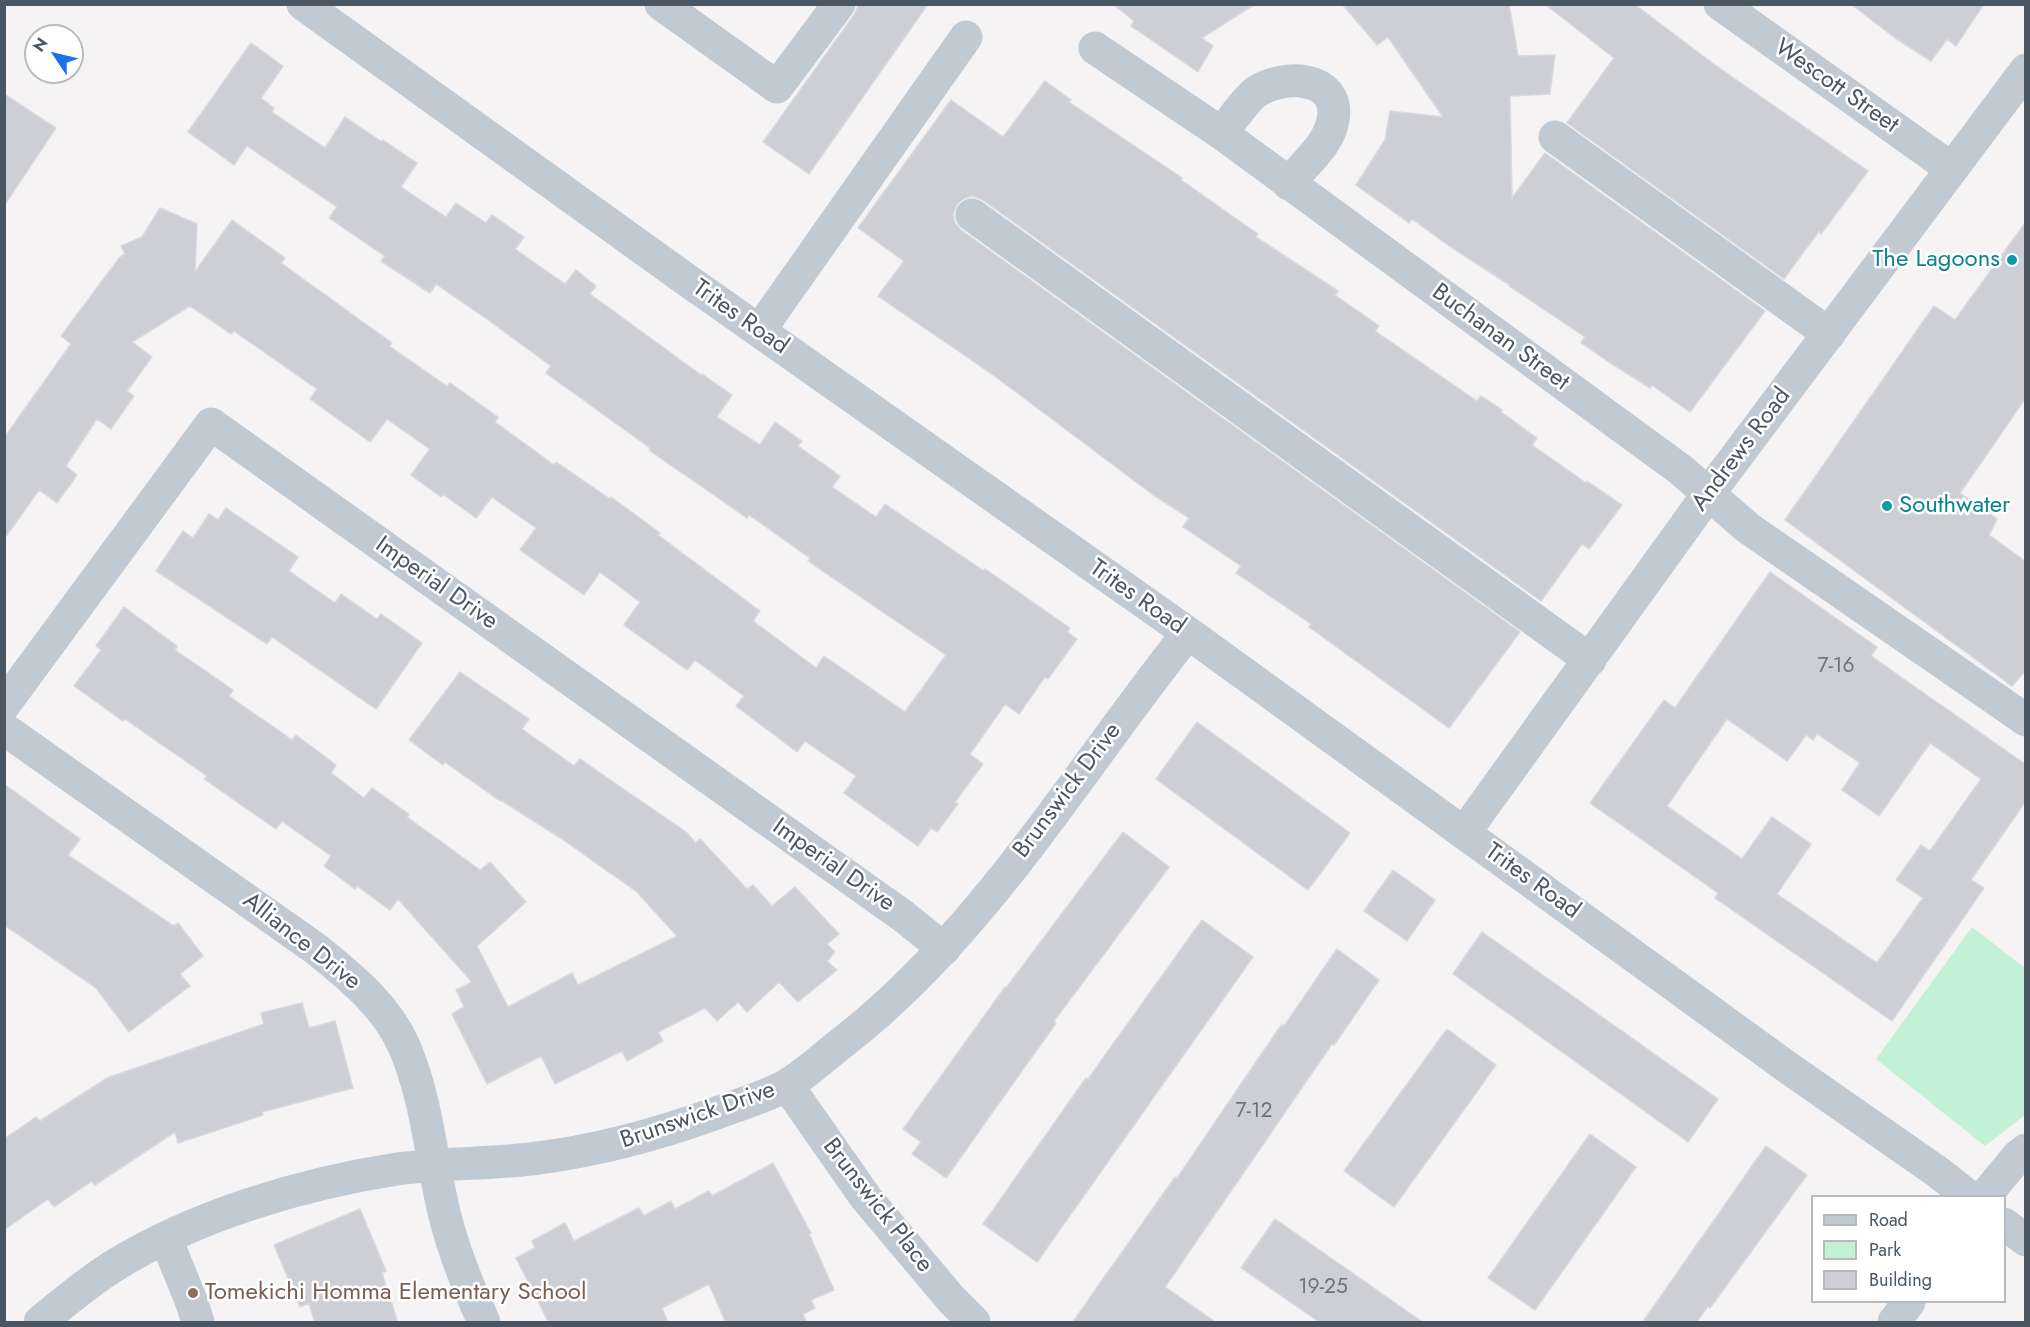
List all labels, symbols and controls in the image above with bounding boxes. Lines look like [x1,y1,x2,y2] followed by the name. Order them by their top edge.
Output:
[24,24,84,84] north arrow
[27,33,54,56] text: N
[1769,34,1903,140] street label: Wescott Street
[1872,246,2000,274] place label: The Lagoons
[2005,253,2019,267] marker: The Lagoons
[686,275,794,361] street label: Trites Road
[1426,278,1574,398] street label: Buchanan Street
[1686,383,1798,517] street label: Andrews Road
[1899,492,2010,520] place label: Southwater
[1880,499,1894,513] marker: Southwater
[369,531,503,637] street label: Imperial Drive
[1083,555,1191,641] street label: Trites Road
[1818,654,1854,680] house number: 7-16
[1008,718,1128,864] street label: Brunswick Drive
[766,813,900,919] street label: Imperial Drive
[1479,838,1585,926] street label: Trites Road
[236,887,366,997] street label: Alliance Drive
[617,1076,779,1156] street label: Brunswick Drive
[1236,1099,1272,1125] house number: 7-12
[816,1133,938,1279] street label: Brunswick Place
[1811,1195,2006,1303] legend
[1869,1207,1908,1233] text: Road
[1869,1237,1901,1263] text: Park
[1869,1267,1932,1293] text: Building
[1298,1275,1348,1301] house number: 19-25
[205,1279,586,1307] place label: Tomekichi Homma Elementary School
[186,1286,200,1300] marker: Tomekichi Homma Elementary School

